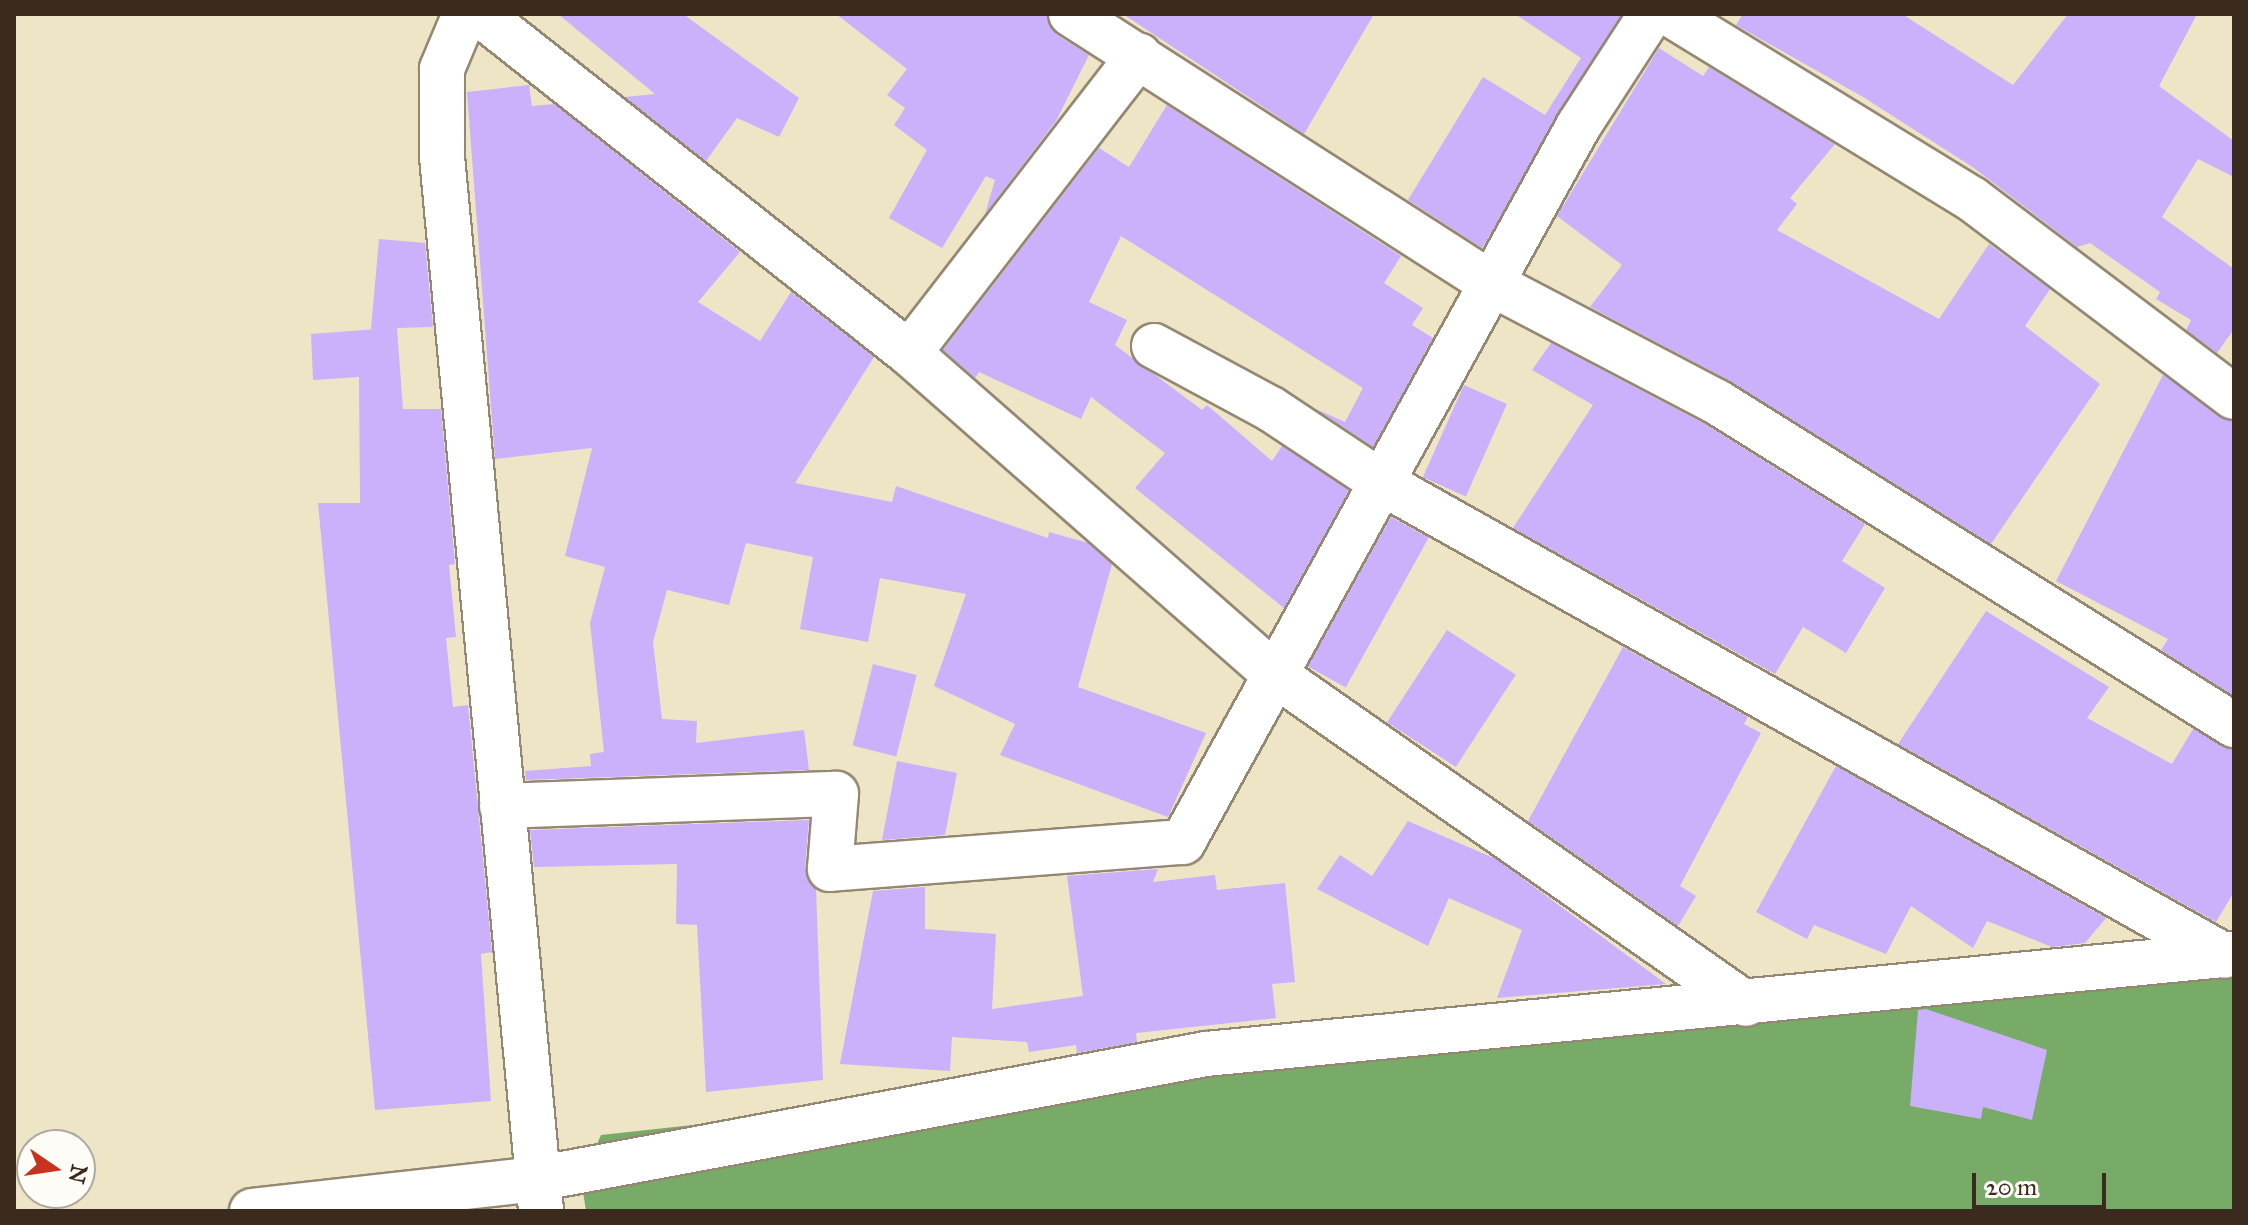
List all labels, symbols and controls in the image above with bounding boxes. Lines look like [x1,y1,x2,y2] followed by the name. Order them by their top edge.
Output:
[16,1129,96,1209] north arrow
[1976,1157,2110,1207] scale bar
[63,1162,93,1186] text: N
[1986,1172,2037,1202] text: 20 m

